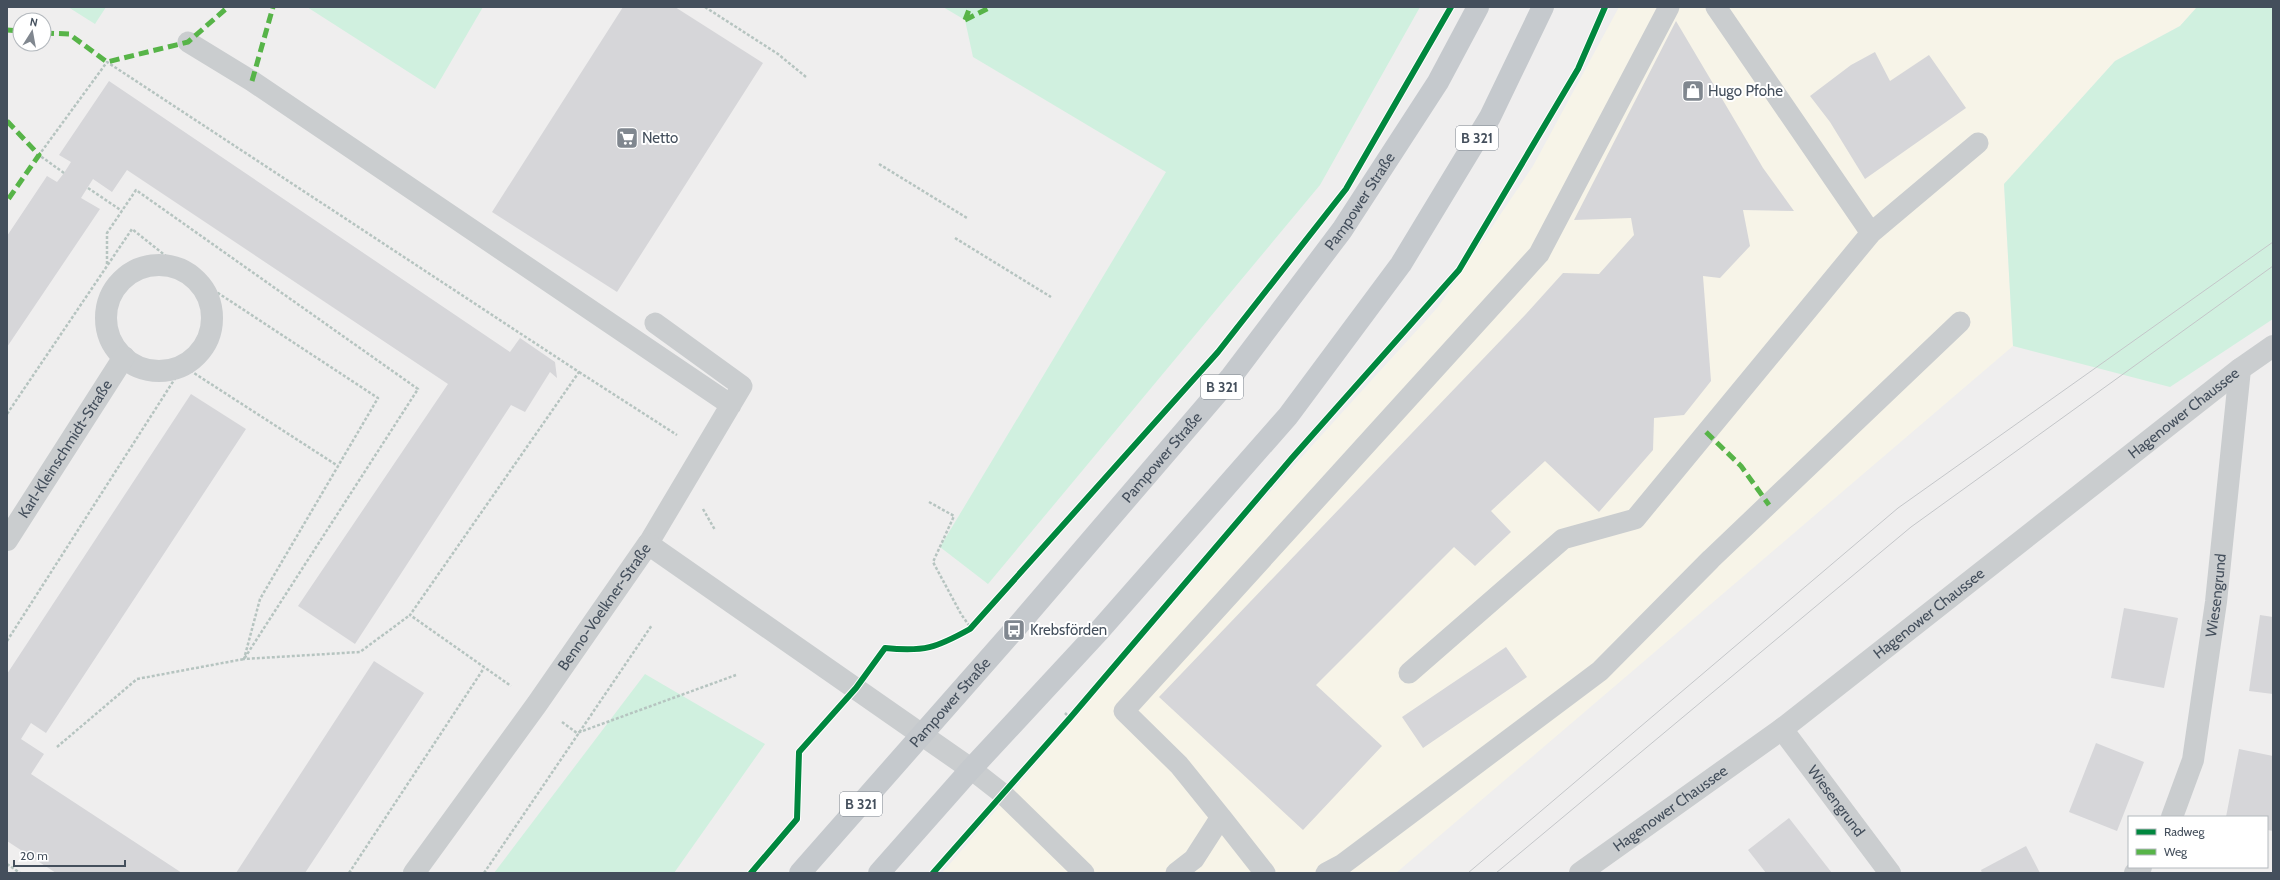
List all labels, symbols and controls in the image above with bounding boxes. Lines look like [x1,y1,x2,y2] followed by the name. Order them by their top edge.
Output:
[12,12,52,52] north arrow
[29,15,39,30] text: N
[1680,78,1706,104] shop icon: Hugo Pfohe
[1708,82,1783,100] place label: Hugo Pfohe
[614,125,640,151] supermarket icon: Netto
[1456,126,1498,150] road number: B 321
[642,129,678,147] place label: Netto
[1321,149,1399,254] street label: Pampower Straße
[2125,364,2243,462] street label: Hagenower Chaussee
[1201,375,1243,399] road number: B 321
[14,376,116,521] street label: Karl-Kleinschmidt-Straße
[1118,408,1206,507] street label: Pampower Straße
[554,540,655,674] street label: Benno-Voelkner-Straße
[2202,553,2230,638] street label: Wiesengrund
[1870,564,1988,663] street label: Hagenower Chaussee
[1001,617,1027,643] bus stop icon: Krebsförden
[1030,621,1107,639] place label: Krebsförden
[906,654,995,751] street label: Pampower Straße
[1610,761,1731,855] street label: Hagenower Chaussee
[1804,762,1868,840] street label: Wiesengrund
[840,792,882,816] road number: B 321
[2128,816,2268,868] legend
[2164,824,2205,839] text: Radweg
[14,842,125,868] scale bar
[2164,844,2188,859] text: Weg
[20,848,48,863] text: 20 m

